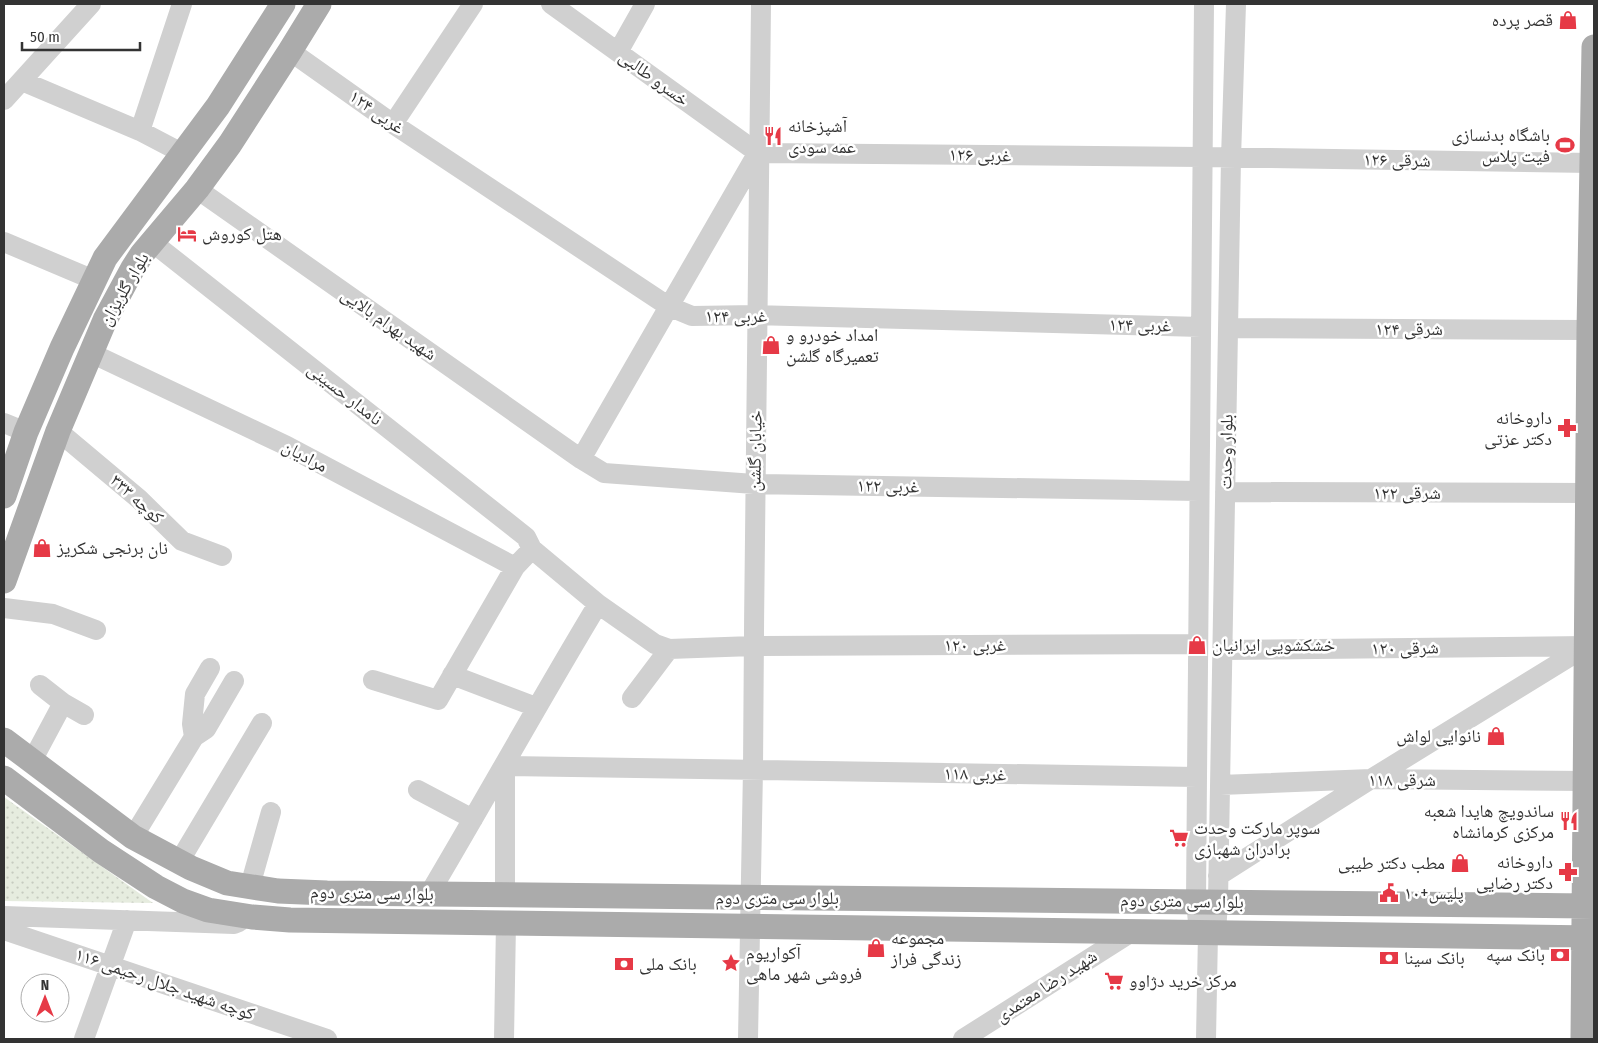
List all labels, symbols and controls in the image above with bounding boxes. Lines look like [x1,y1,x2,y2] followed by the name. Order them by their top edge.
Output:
[1492,9,1553,31] place label: قصر پرده
[1557,9,1579,31] shop icon: قصر پرده
[22,20,140,52] scale bar
[30,28,60,46] text: 50 m
[615,45,693,111] street label: خسرو طالبی
[345,85,409,139] street label: ۱۲۴ غربی
[788,115,856,158] place label: آشپزخانه عمه سودی
[1451,124,1550,167] place label: باشگاه بدنسازی فیت پلاس
[762,125,784,147] restaurant icon: آشپزخانه عمه سودی
[1554,134,1576,156] sports icon: باشگاه بدنسازی فیت پلاس
[949,143,1011,167] street label: ۱۲۶ غربی
[1363,148,1431,172] street label: ۱۲۶ شرقی
[176,223,198,245] hotel icon: هتل کوروش
[202,223,282,245] place label: هتل کوروش
[94,249,154,329] street label: بلوار گلریزان
[336,283,441,366] street label: شهید بهرام بالایی
[705,305,767,327] street label: ۱۲۴ غربی
[1109,313,1171,337] street label: ۱۲۴ غربی
[1375,318,1443,340] street label: ۱۲۴ شرقی
[786,324,879,367] place label: امداد خودرو و تعمیرگاه گلشن
[760,334,782,356] shop icon: امداد خودرو و تعمیرگاه گلشن
[303,358,387,430] street label: نامدار حسینی
[1484,407,1552,450] place label: داروخانه دکتر عزتی
[743,410,767,492] street label: خیابان گلشن
[1214,414,1238,490] street label: بلوار وحدت
[1556,417,1578,439] pharmacy icon: داروخانه دکتر عزتی
[278,435,332,477] street label: مرادیان
[106,469,169,529] street label: کوچه ۳۳۳
[857,474,919,498] street label: ۱۲۲ غربی
[1373,482,1441,504] street label: ۱۲۲ شرقی
[31,537,53,559] shop icon: نان برنجی شکریز
[56,537,168,559] place label: نان برنجی شکریز
[944,634,1006,656] street label: ۱۲۰ غربی
[1186,634,1208,656] shop icon: خشکشویی ایرانیان
[1212,634,1335,656] place label: خشکشویی ایرانیان
[1371,636,1439,660] street label: ۱۲۰ شرقی
[1396,725,1481,747] place label: نانوایی لواش
[1485,725,1507,747] shop icon: نانوایی لواش
[944,762,1006,786] street label: ۱۱۸ غربی
[1368,769,1436,791] street label: ۱۱۸ شرقی
[1424,800,1554,843] place label: ساندویچ هایدا شعبه مرکزی کرمانشاه
[1558,810,1580,832] restaurant icon: ساندویچ هایدا شعبه مرکزی کرمانشاه
[1194,817,1320,860] place label: سوپر مارکت وحدت برادران شهبازی
[1168,827,1190,849] supermarket icon: سوپر مارکت وحدت برادران شهبازی
[1476,851,1553,894] place label: داروخانه دکتر رضایی
[1338,852,1445,874] place label: مطب دکتر طیبی
[1449,852,1471,874] shop icon: مطب دکتر طیبی
[1557,861,1579,883] pharmacy icon: داروخانه دکتر رضایی
[310,881,434,906] street label: بلوار سی متری دوم
[1378,882,1400,904] public building icon: پلیس+۱۰
[1404,882,1464,904] place label: پلیس+۱۰
[715,887,839,910] street label: بلوار سی متری دوم
[1120,889,1244,914] street label: بلوار سی متری دوم
[890,927,962,970] place label: مجموعه زندگی فراز
[865,937,887,959] shop icon: مجموعه زندگی فراز
[746,942,862,985] place label: آکواریوم فروشی شهر ماهی
[72,943,258,1025] street label: کوچه شهید جلال رحیمی ۱۱۶
[1486,944,1545,966] place label: بانک سپه
[1549,944,1571,966] bank icon: بانک سپه
[991,945,1101,1027] street label: شهید رضا معتمدی
[1378,947,1400,969] bank icon: بانک سینا
[1404,947,1465,969] place label: بانک سینا
[720,952,742,974] place icon: آکواریوم فروشی شهر ماهی
[613,953,635,975] bank icon: بانک ملی
[639,953,697,975] place label: بانک ملی
[1103,970,1125,992] supermarket icon: مرکز خرید دژاوو
[1129,970,1237,992] place label: مرکز خرید دژاوو
[20,973,70,1023] north arrow
[41,977,49,994] text: N

